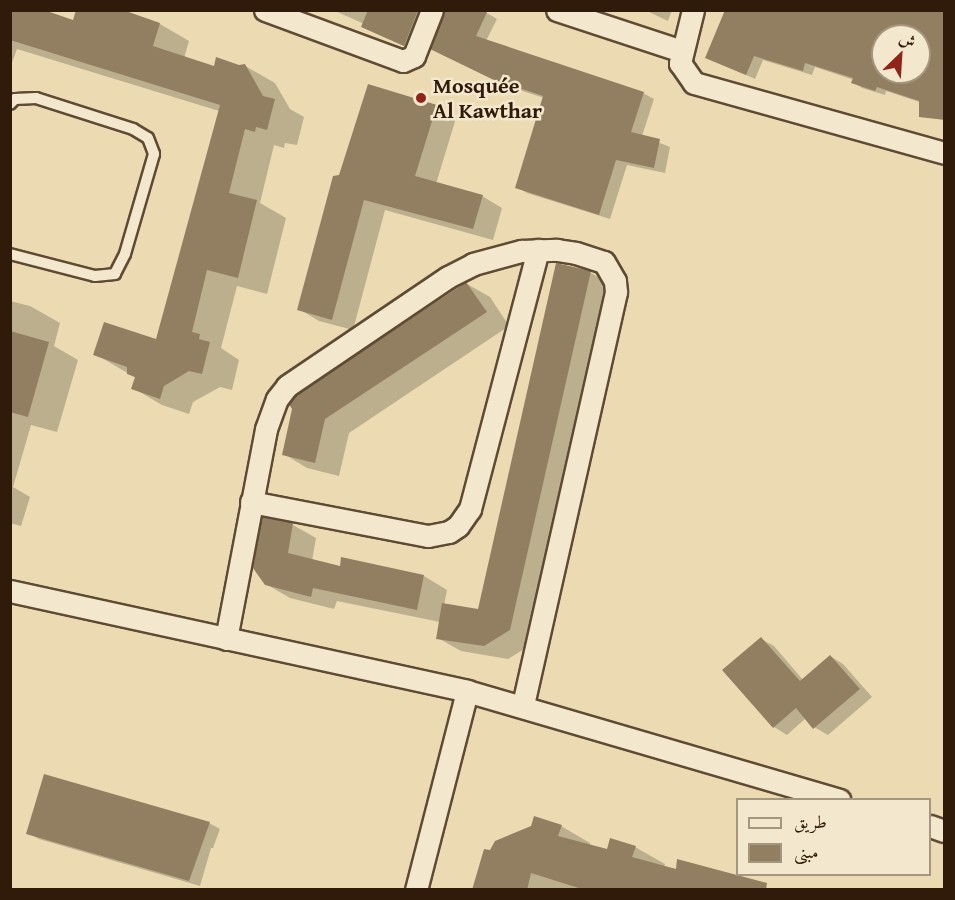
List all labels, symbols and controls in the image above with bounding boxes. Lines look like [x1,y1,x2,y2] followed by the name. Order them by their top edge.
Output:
[871,24,931,84] north arrow
[895,25,920,54] text: ش
[433,72,542,124] place label: Mosquée Al Kawthar
[414,91,428,105] marker: Mosquée Al Kawthar
[736,798,931,876] legend
[794,808,827,835] text: طريق
[794,838,819,865] text: مبنى

